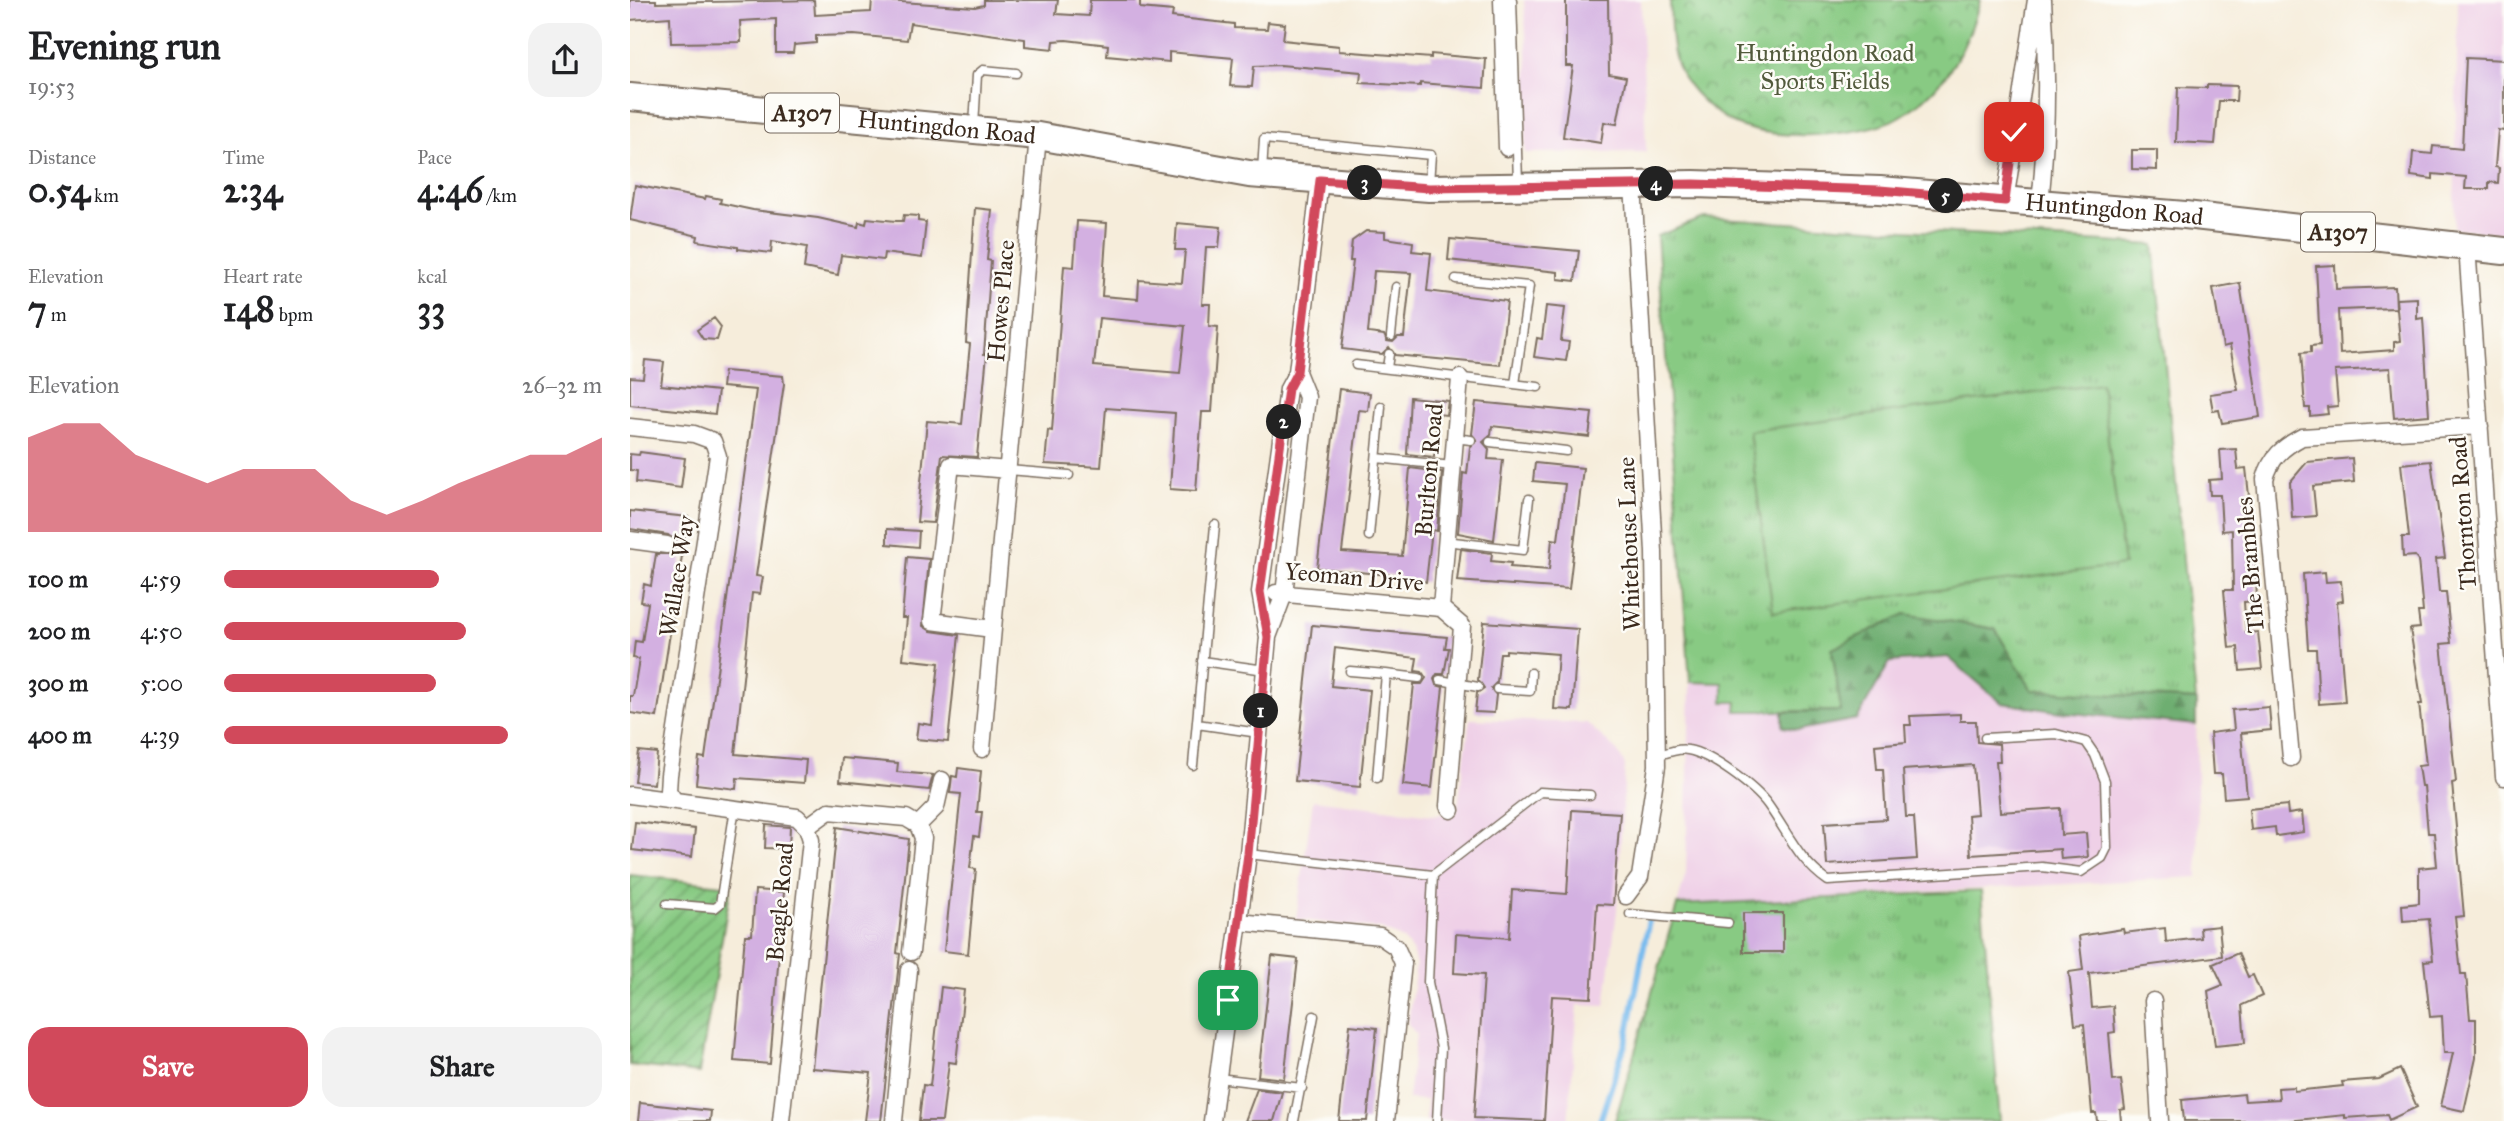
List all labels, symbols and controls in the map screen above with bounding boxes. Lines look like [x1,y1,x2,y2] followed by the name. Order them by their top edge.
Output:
[28,23,221,69] text: Evening run
[528,23,602,97] button: share
[1735,38,1915,96] park label: Huntingdon Road Sports Fields
[28,72,75,100] text: 19:53
[765,94,839,132] road number: A1307
[1984,102,2044,162] pin
[856,104,1037,151] street label: Huntingdon Road
[1995,113,2033,151] icon: check
[28,146,96,169] text: Distance
[223,146,265,169] text: Time
[417,146,452,169] text: Pace
[1348,166,1382,200] pin: 3
[1639,166,1674,202] pin: 4
[28,169,90,212] text: 0.54
[223,169,282,212] text: 2:34
[417,169,483,212] text: 4:46
[1361,171,1368,194] text: 3
[1650,172,1661,195] text: 4
[1928,178,1964,214] pin: 5
[90,184,119,207] text: km
[483,184,517,207] text: /km
[1941,184,1950,207] text: 5
[2024,187,2205,232] street label: Huntingdon Road
[2301,213,2375,252] road number: A1307
[981,239,1021,363] street label: Howes Place
[28,265,103,288] text: Elevation
[223,265,303,288] text: Heart rate
[417,265,447,288] text: kcal
[28,288,47,331] text: 7
[223,288,275,331] text: 148
[417,288,445,331] text: 33
[47,303,67,326] text: m
[275,303,313,326] text: bpm
[28,371,119,399] text: Elevation
[522,371,602,399] text: 26–32 m
[1408,402,1450,538] street label: Burlton Road
[1266,404,1302,440] pin: 2
[1279,410,1288,433] text: 2
[2443,435,2483,591] street label: Thornton Road
[1611,456,1647,632] street label: Whitehouse Lane
[2229,496,2271,634] street label: The Brambles
[653,512,702,639] street label: Wallace Way
[1283,556,1425,598] street label: Yeoman Drive
[28,565,88,593] text: 100 m
[140,565,182,593] text: 4:59
[28,617,90,645] text: 200 m
[140,617,183,645] text: 4:50
[28,669,88,697] text: 300 m
[140,669,183,697] text: 5:00
[1244,694,1278,728] pin: 1
[1257,699,1264,722] text: 1
[28,721,92,749] text: 400 m
[140,721,180,749] text: 4:39
[760,841,800,963] street label: Beagle Road
[1198,970,1258,1030] pin
[1209,981,1247,1019] icon: arrive
[28,1027,308,1107] button: Save
[322,1027,602,1107] button: Share

